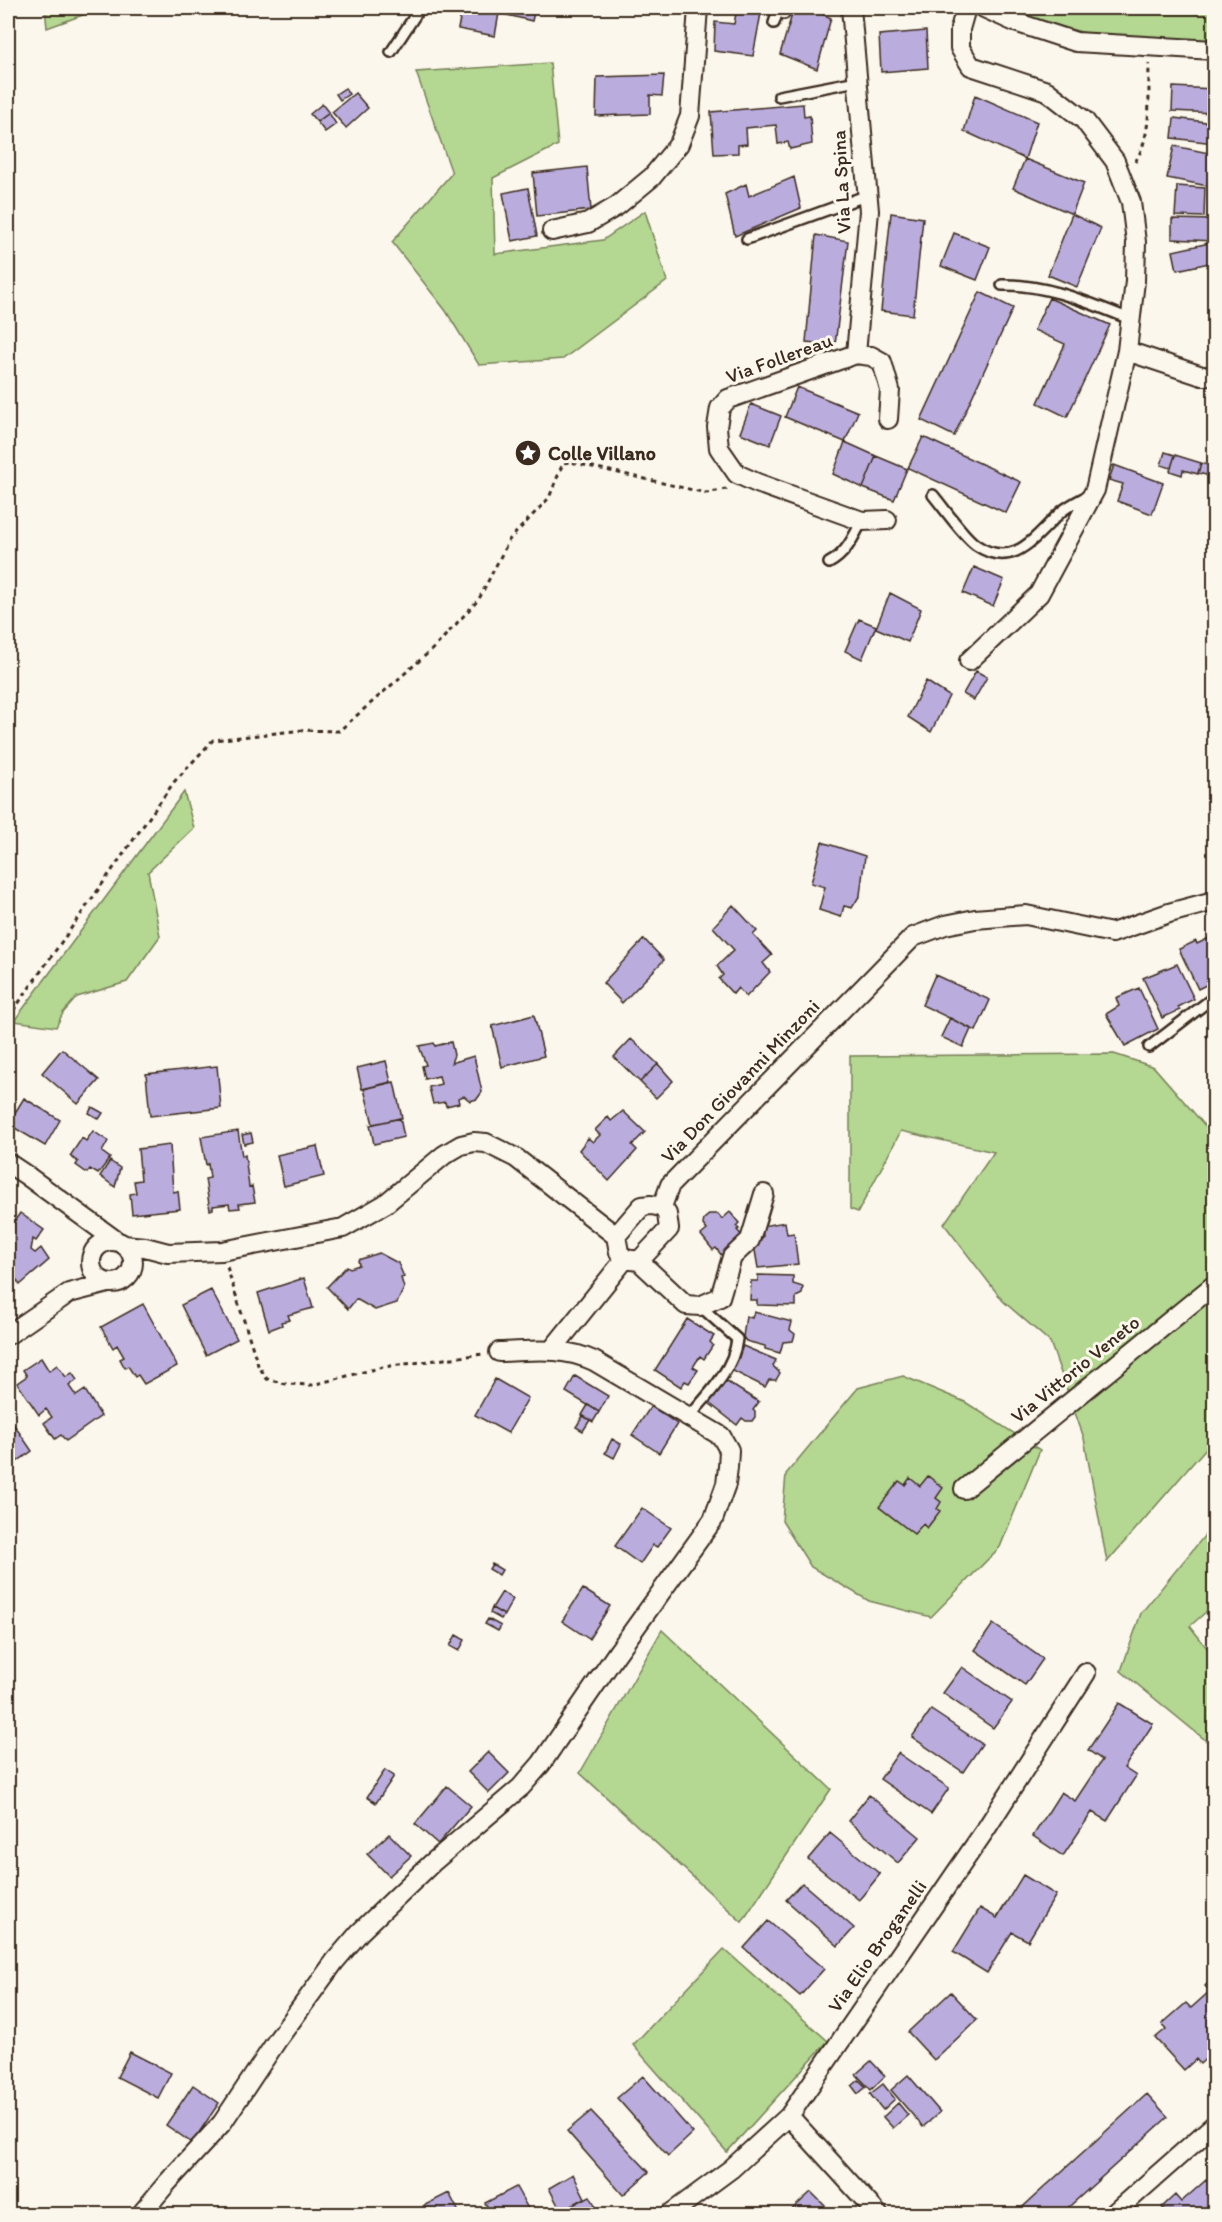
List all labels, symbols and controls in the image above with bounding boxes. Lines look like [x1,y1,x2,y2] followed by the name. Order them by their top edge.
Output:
[826,129,856,234] street label: Via La Spina
[723,328,835,388] street label: Via Follereau
[513,438,543,468] place icon: Colle Villano
[548,441,656,465] place label: Colle Villano
[656,994,824,1168] street label: Via Don Giovanni Minzoni
[1006,1310,1144,1428] street label: Via Vittorio Veneto
[822,1875,932,2017] street label: Via Elio Broganelli

